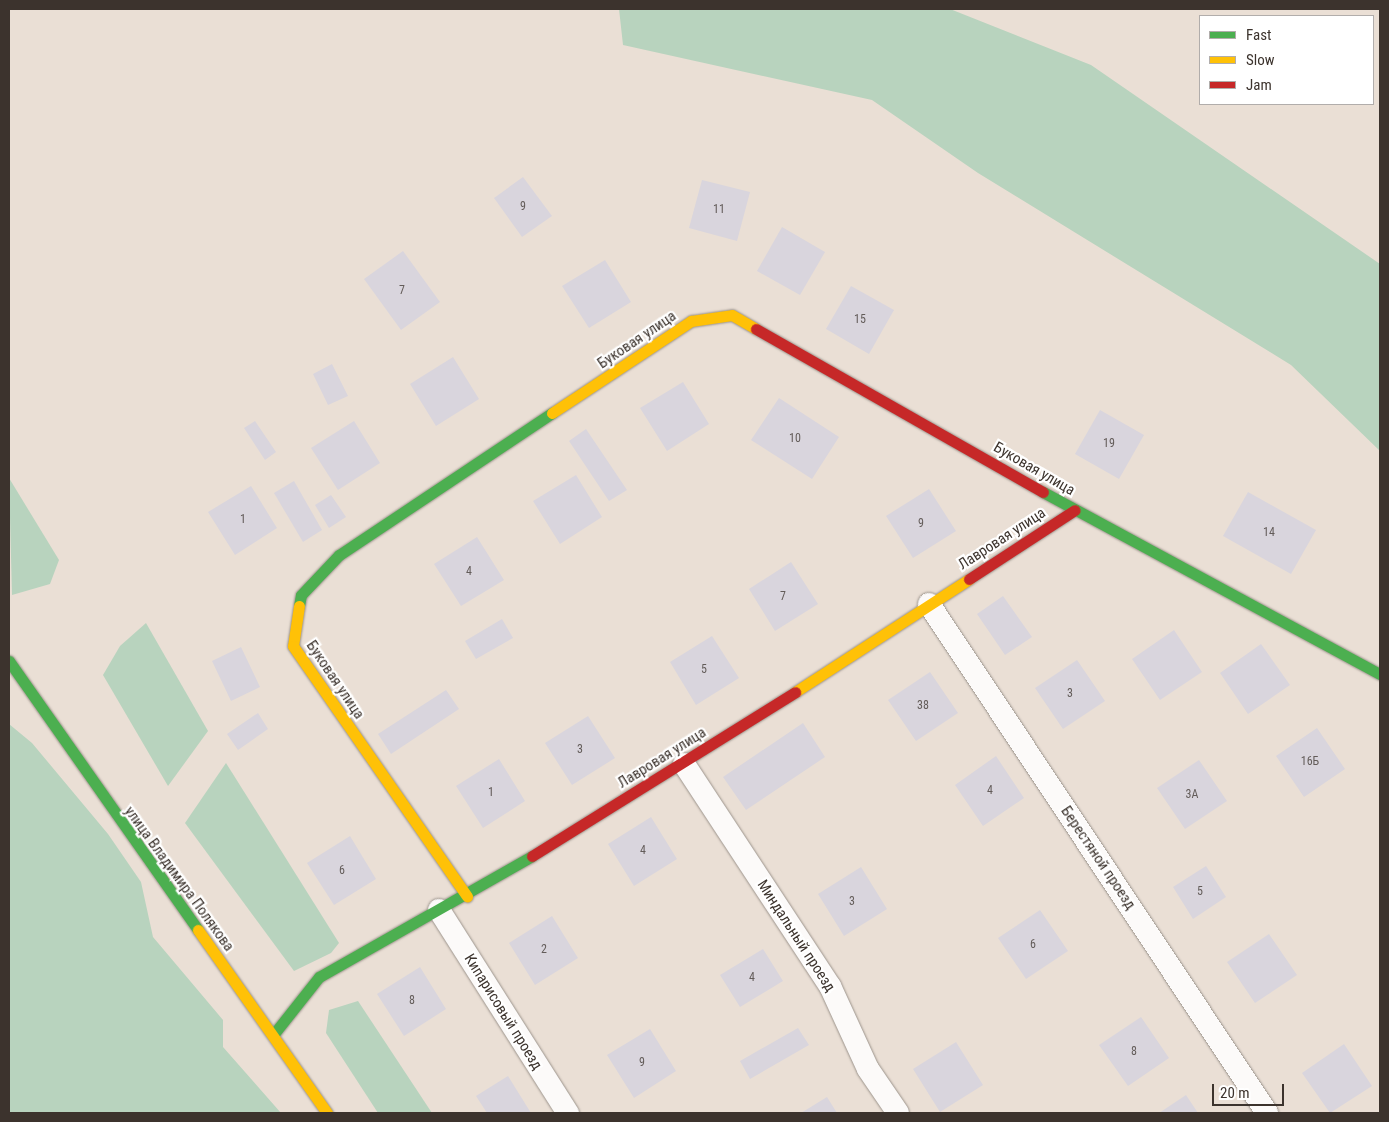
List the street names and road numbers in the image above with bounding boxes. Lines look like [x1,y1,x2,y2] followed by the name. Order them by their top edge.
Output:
[594,307,680,373] street label: Буковая улица
[990,439,1078,499] street label: Буковая улица
[955,504,1049,574] street label: Лавровая улица
[302,637,368,723] street label: Буковая улица
[615,724,709,792] street label: Лавровая улица
[120,803,238,955] street label: улица Владимира Полякова
[1057,803,1139,913] street label: Берестяной проезд
[753,877,839,995] street label: Миндальный проезд
[460,951,546,1073] street label: Кипарисовый проезд

